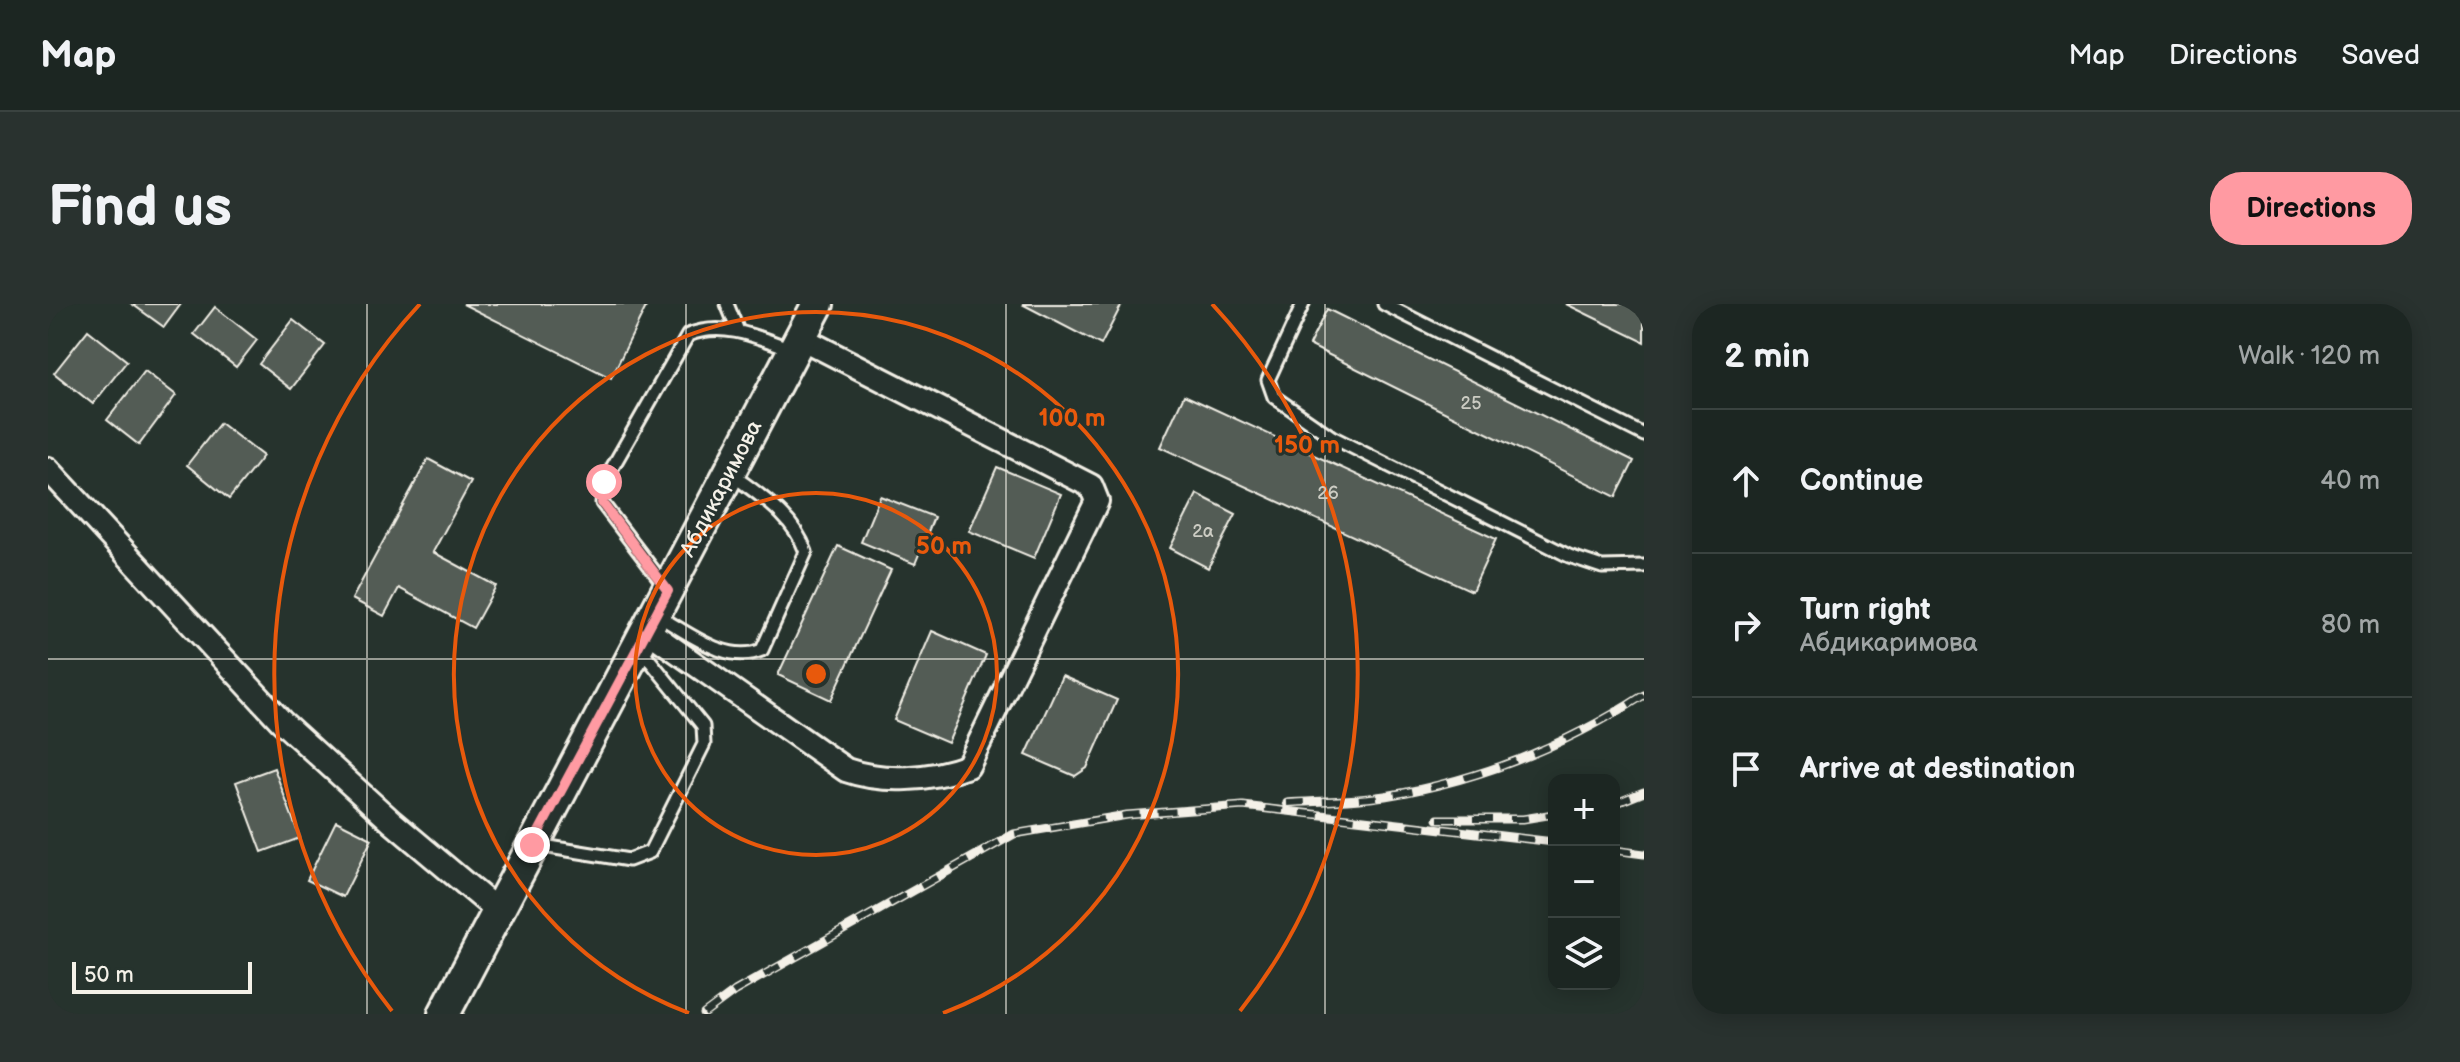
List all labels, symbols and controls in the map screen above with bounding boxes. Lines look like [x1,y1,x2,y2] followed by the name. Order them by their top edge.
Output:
[40,33,116,78] text: Map
[2068,39,2125,72] text: Map
[2169,39,2297,72] text: Directions
[2341,39,2420,72] text: Saved
[2210,172,2412,245] button: Directions
[48,175,232,242] text: Find us
[1724,336,1810,377] text: 2 min
[2238,341,2380,372] text: Walk · 120 m
[1461,393,1481,414] house number: 25
[1039,404,1105,433] text: 100 m
[673,416,768,562] street label: Абдикаримова
[1274,431,1340,460] text: 150 m
[1724,459,1768,503] icon: ahead
[1800,463,1923,499] text: Continue
[586,464,622,500] route start
[2320,466,2380,497] text: 40 m
[1317,483,1339,504] house number: 26
[1192,521,1214,542] house number: 2а
[916,532,972,561] text: 50 m
[1800,592,1931,628] text: Turn right
[1724,603,1768,647] icon: right
[2321,610,2380,641] text: 80 m
[1800,628,1978,659] text: Абдикаримова
[802,660,830,688] centre of rings
[1724,747,1768,791] icon: arrive
[1800,751,2076,787] text: Arrive at destination
[1548,774,1620,990] map controls
[1548,774,1620,846] button: +
[514,827,550,863] route end
[1548,846,1620,918] button: −
[1548,918,1620,990] button: layers
[72,958,252,994] scale bar
[84,962,134,989] text: 50 m

